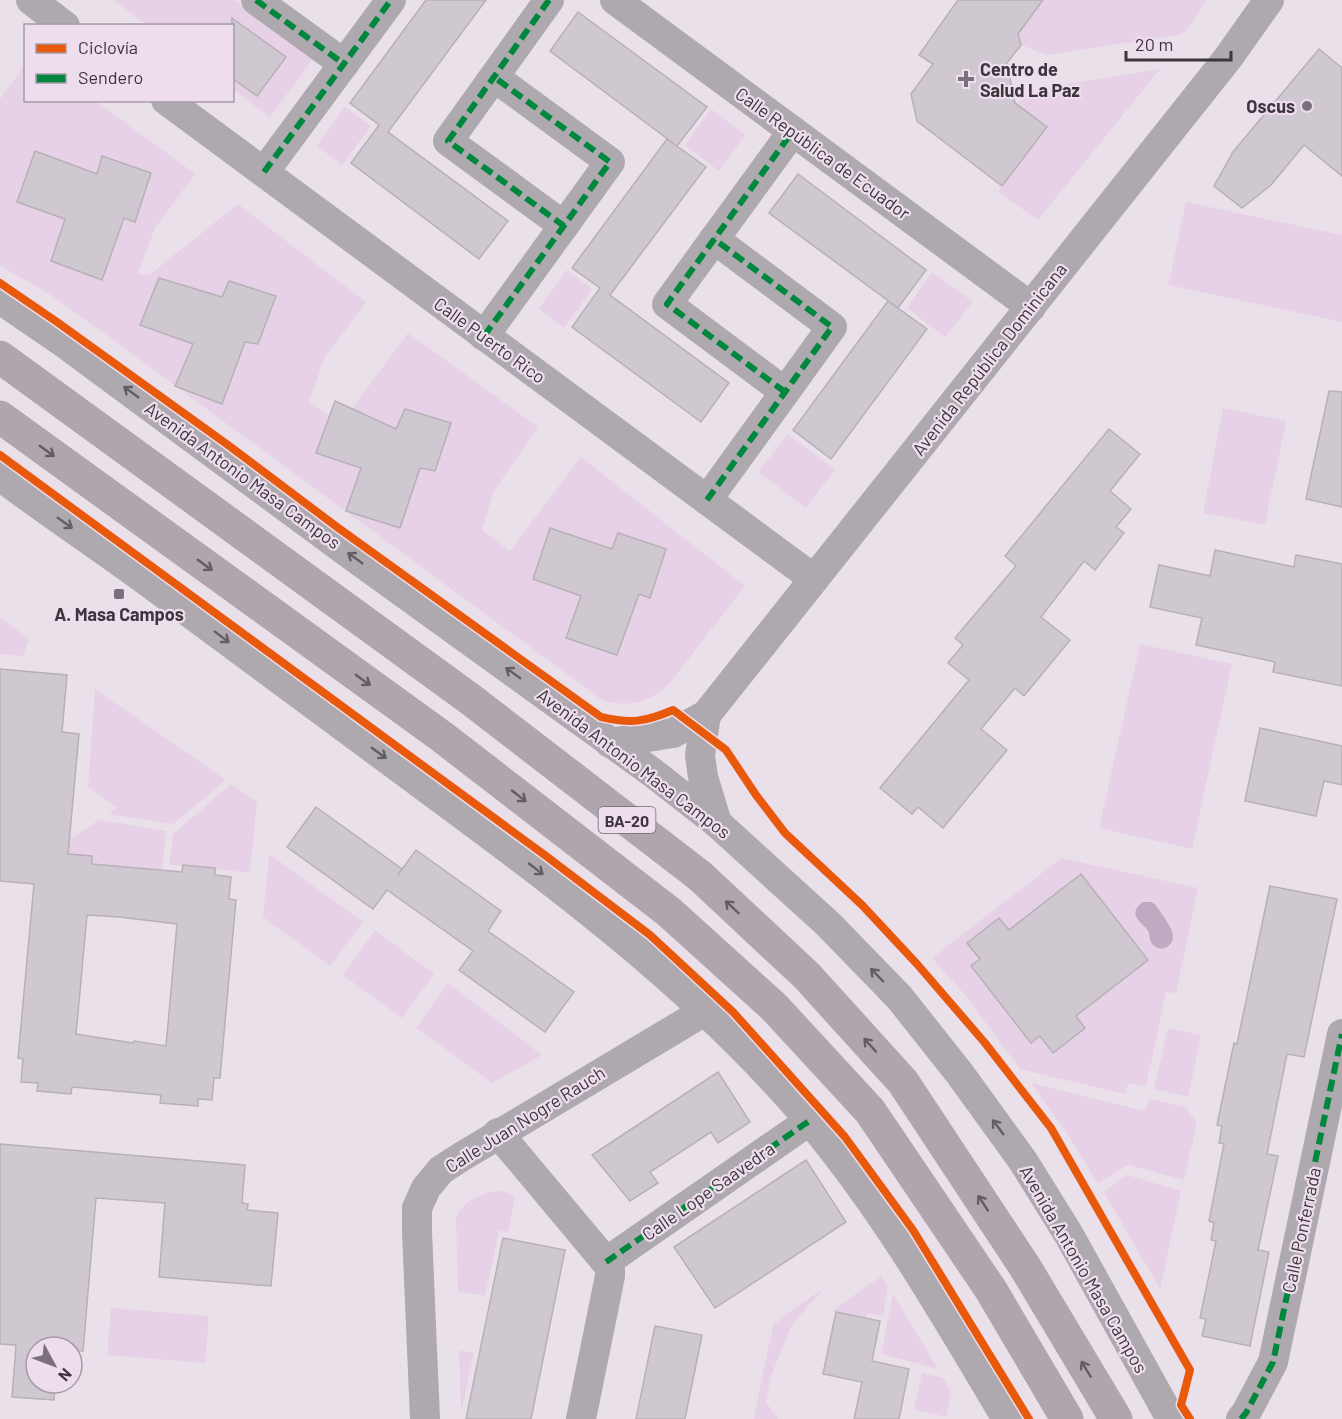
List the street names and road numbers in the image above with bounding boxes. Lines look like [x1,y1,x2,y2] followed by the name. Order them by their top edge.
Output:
[731,82,915,224] street label: Calle República de Ecuador
[907,258,1071,460] street label: Avenida República Dominicana
[430,292,550,388] street label: Calle Puerto Rico
[141,397,345,553] street label: Avenida Antonio Masa Campos
[533,683,735,843] street label: Avenida Antonio Masa Campos
[598,807,656,833] road number: BA-20
[441,1061,609,1177] street label: Calle Juan Nogre Rauch
[638,1137,778,1245] street label: Calle Lope Saavedra
[1015,1161,1153,1377] street label: Avenida Antonio Masa Campos
[1277,1165,1325,1295] street label: Calle Ponferrada

